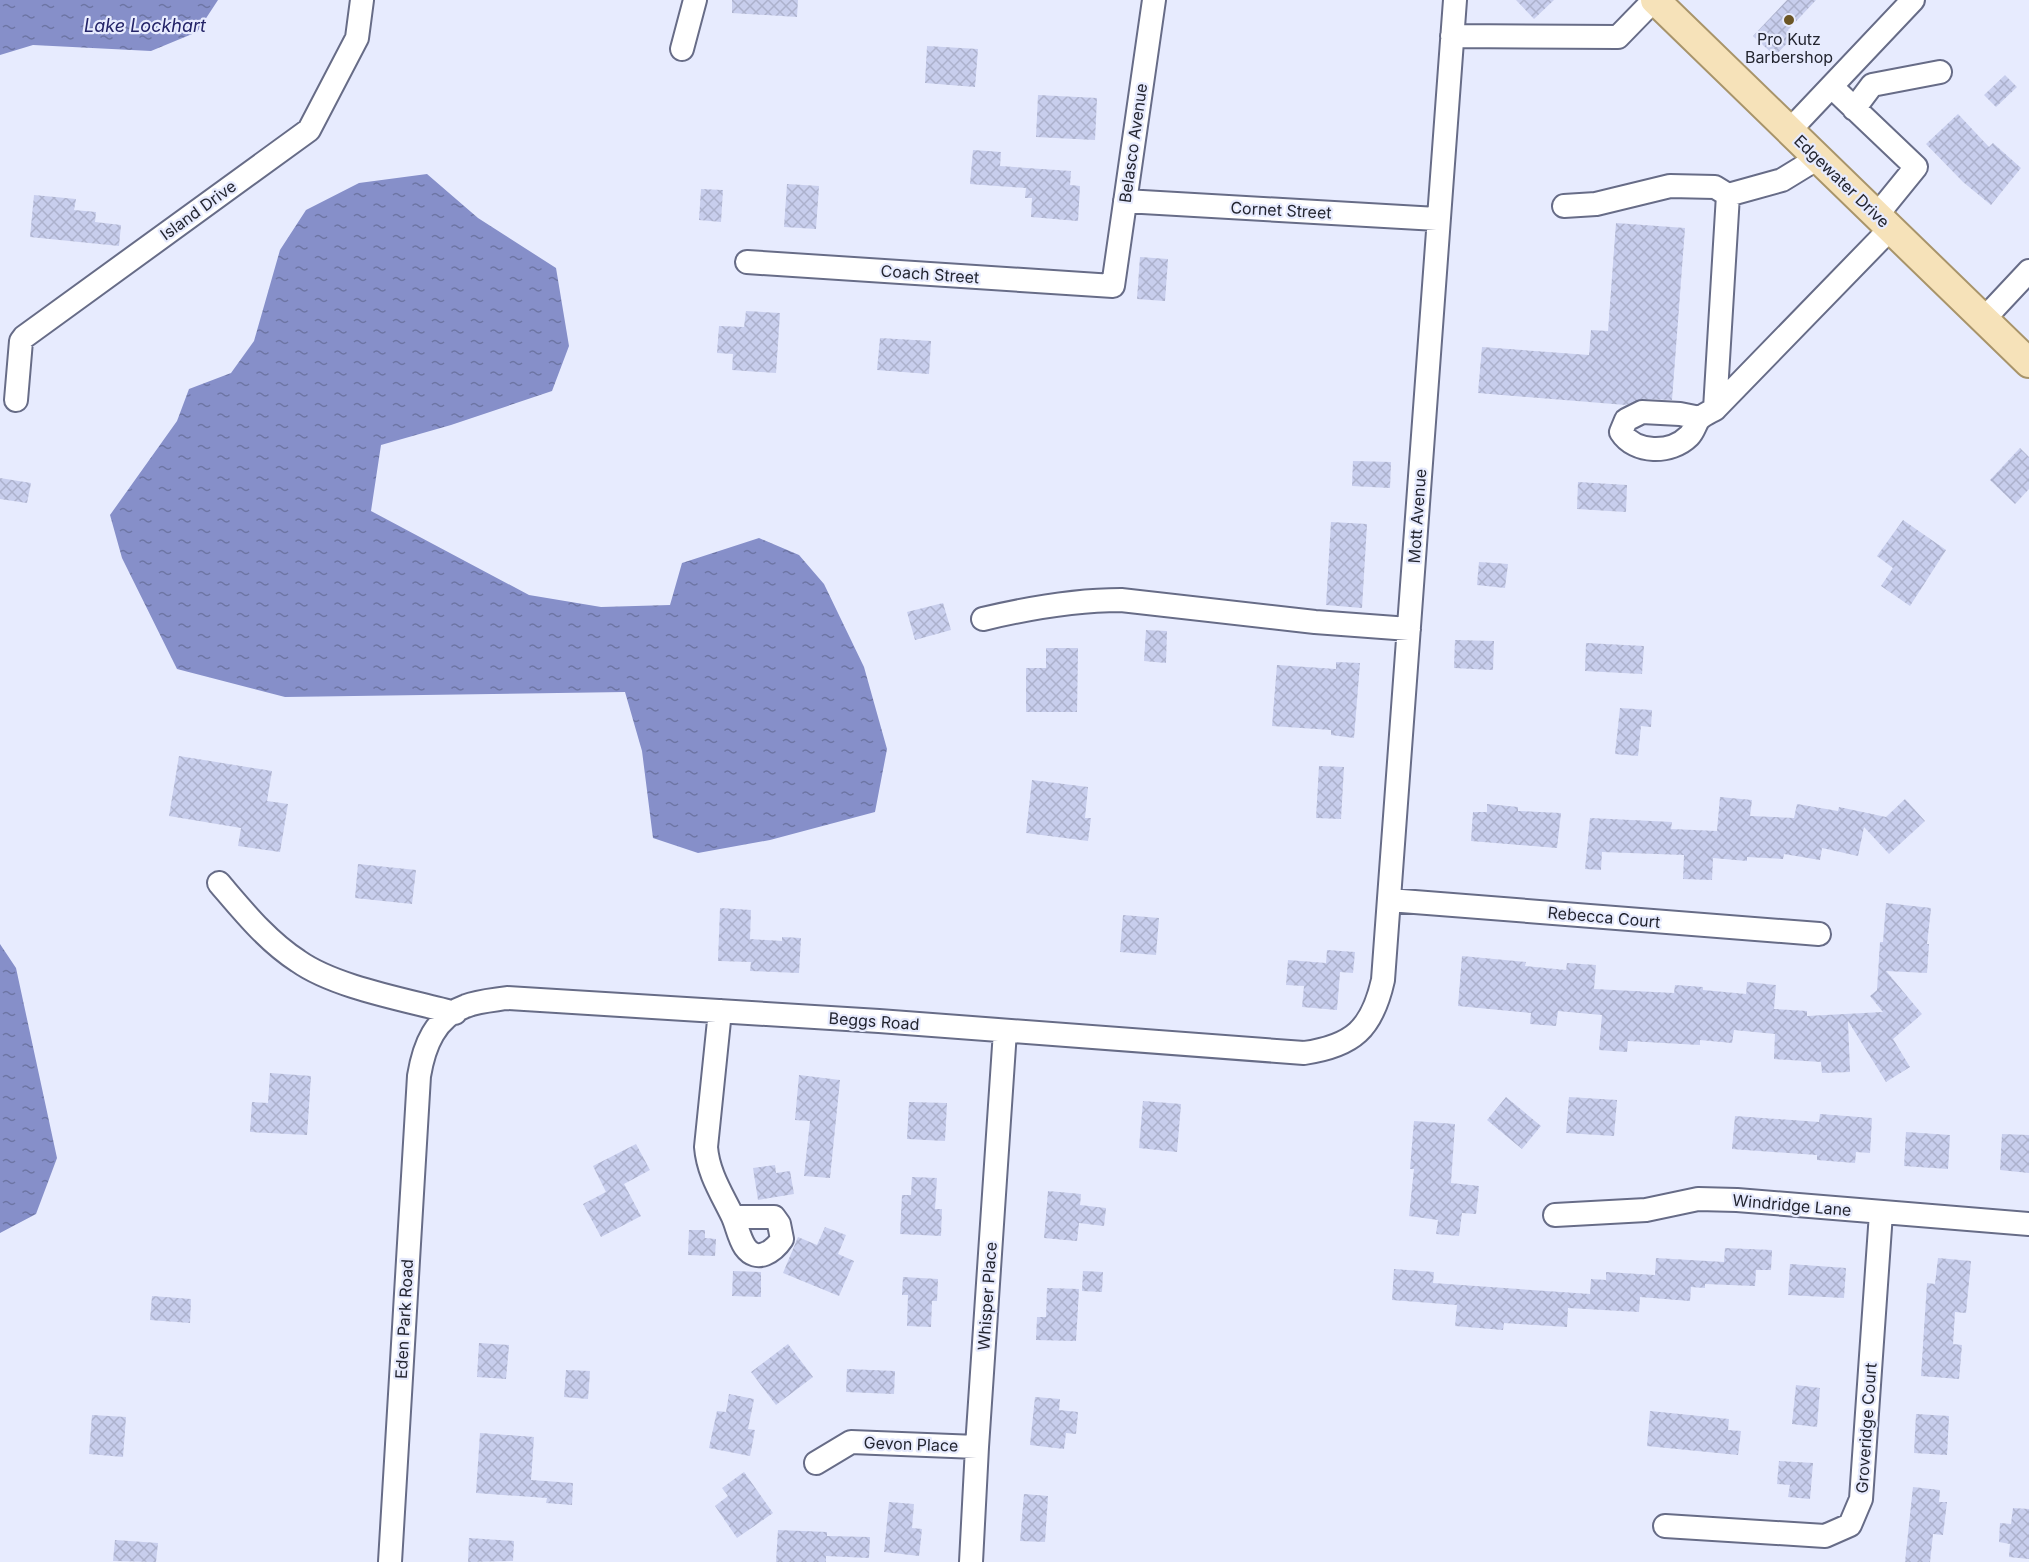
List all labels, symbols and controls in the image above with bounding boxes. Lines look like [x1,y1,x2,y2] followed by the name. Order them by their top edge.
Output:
[1782,13,1796,27] marker: Pro Kutz Barbershop
[84,15,207,36] water label: Lake Lockhart
[1745,29,1833,67] place label: Pro Kutz Barbershop
[1115,82,1151,204] street label: Belasco Avenue
[1790,130,1894,232] street label: Edgewater Drive
[156,176,240,244] street label: Island Drive
[1230,197,1332,223] street label: Cornet Street
[880,261,980,287] street label: Coach Street
[1404,468,1430,564] street label: Mott Avenue
[1547,902,1661,932] street label: Rebecca Court
[828,1008,920,1034] street label: Beggs Road
[1732,1190,1852,1220] street label: Windridge Lane
[973,1241,1001,1351] street label: Whisper Place
[391,1259,417,1379] street label: Eden Park Road
[1851,1362,1881,1494] street label: Groveridge Court
[863,1432,959,1456] street label: Gevon Place

